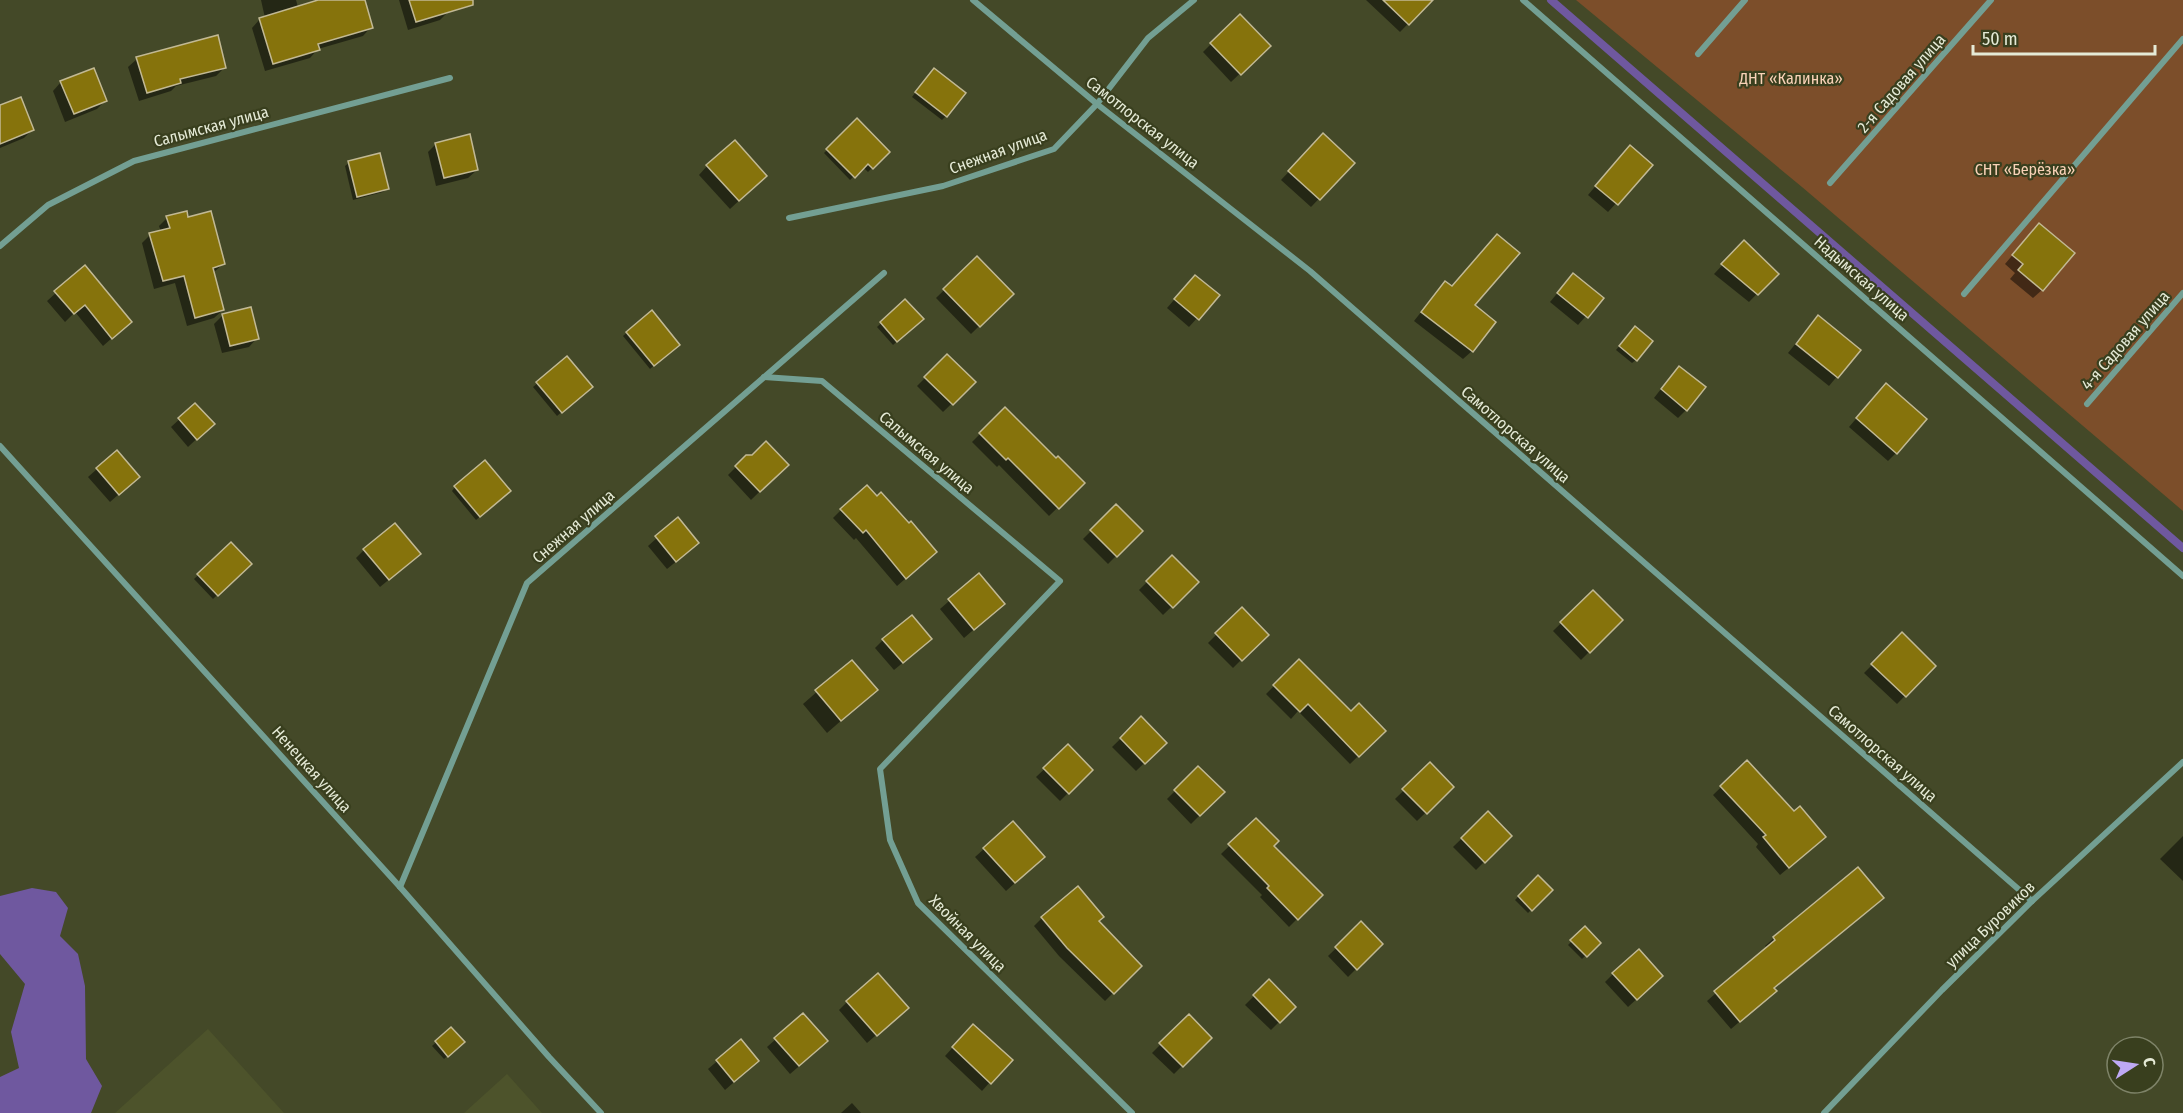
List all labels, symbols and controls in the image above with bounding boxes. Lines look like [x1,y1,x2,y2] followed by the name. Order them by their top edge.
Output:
[1973,18,2154,56] scale bar
[1982,28,2018,50] text: 50 m
[1853,30,1949,136] street label: 2-я Садовая улица
[1738,69,1843,88] park label: ДНТ «Калинка»
[1082,72,1203,173] street label: Самотлорская улица
[152,102,271,151] street label: Салымская улица
[947,125,1050,178] street label: Снежная улица
[1975,160,2075,179] park label: СНТ «Берёзка»
[1810,232,1913,325] street label: Надымская улица
[2077,287,2174,394] street label: 4-я Садовая улица
[1457,382,1574,487] street label: Самотлорская улица
[875,407,978,498] street label: Салымская улица
[528,485,618,567] street label: Снежная улица
[1824,701,1941,806] street label: Самотлорская улица
[268,722,355,816] street label: Ненецкая улица
[1942,877,2039,972] street label: улица Буровиков
[925,891,1010,976] street label: Хвойная улица
[2105,1035,2165,1095] north arrow
[2139,1056,2159,1069] text: С

